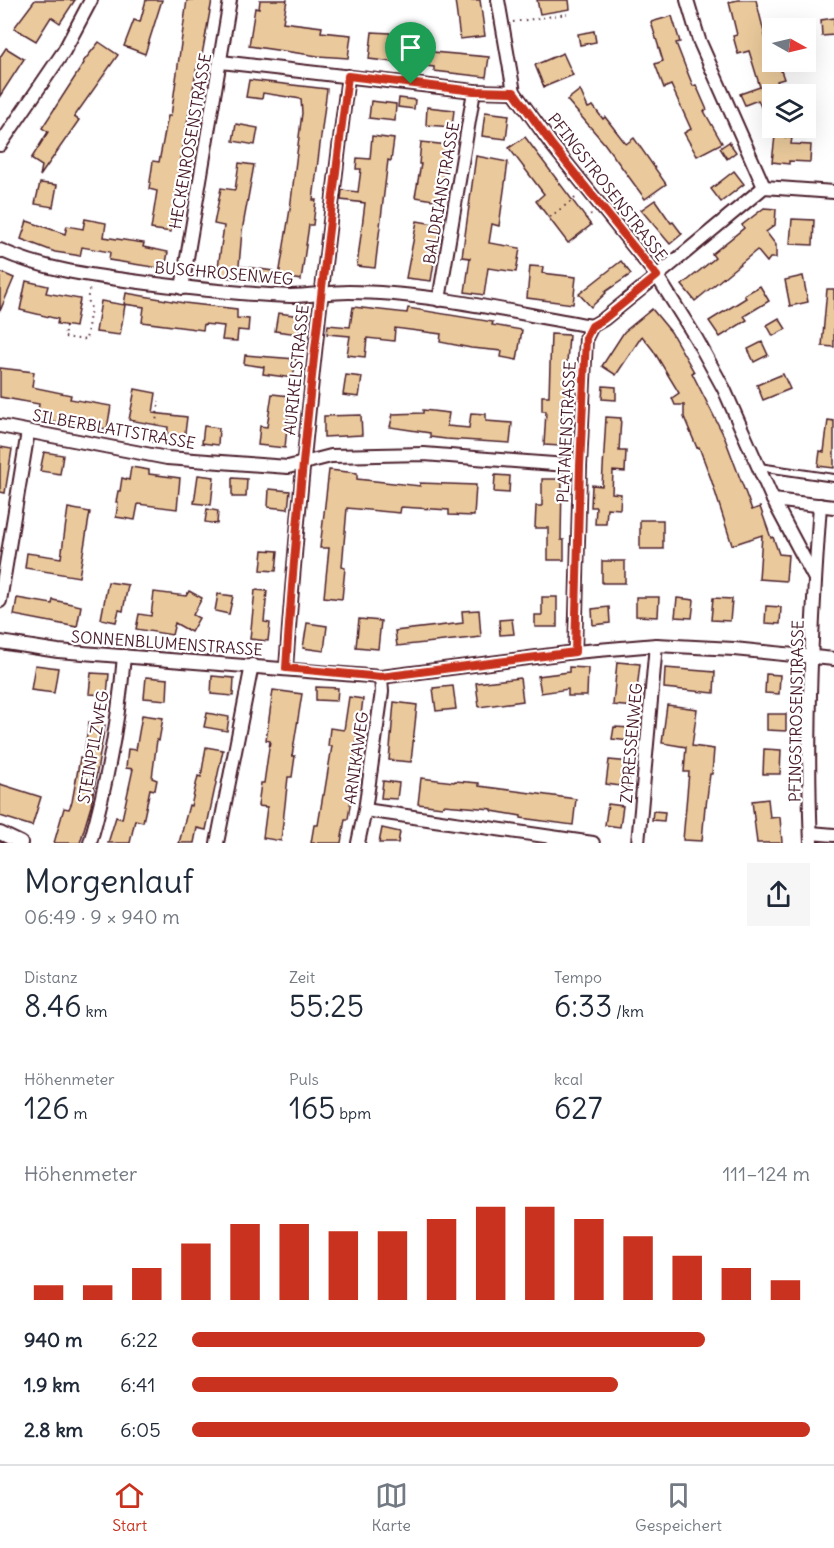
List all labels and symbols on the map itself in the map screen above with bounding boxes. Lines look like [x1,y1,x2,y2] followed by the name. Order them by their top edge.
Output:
[762,18,816,72] north arrow
[385,22,436,84] pin
[165,52,215,230] street label: HECKENROSENSTRASSE
[544,109,672,265] street label: PFINGSTROSENSTRASSE
[419,120,463,266] street label: BALDRIANSTRASSE
[154,257,294,289] street label: BUSCHROSENWEG
[279,304,313,436] street label: AURIKELSTRASSE
[552,360,580,504] street label: PLATANENSTRASSE
[31,405,197,453] street label: SILBERBLATTSTRASSE
[784,620,808,802] street label: PFINGSTROSENSTRASSE
[71,626,263,660] street label: SONNENBLUMENSTRASSE
[616,682,646,804] street label: ZYPRESSENWEG
[73,689,113,805] street label: STEINPILZWEG
[340,710,372,806] street label: ARNIKAWEG

